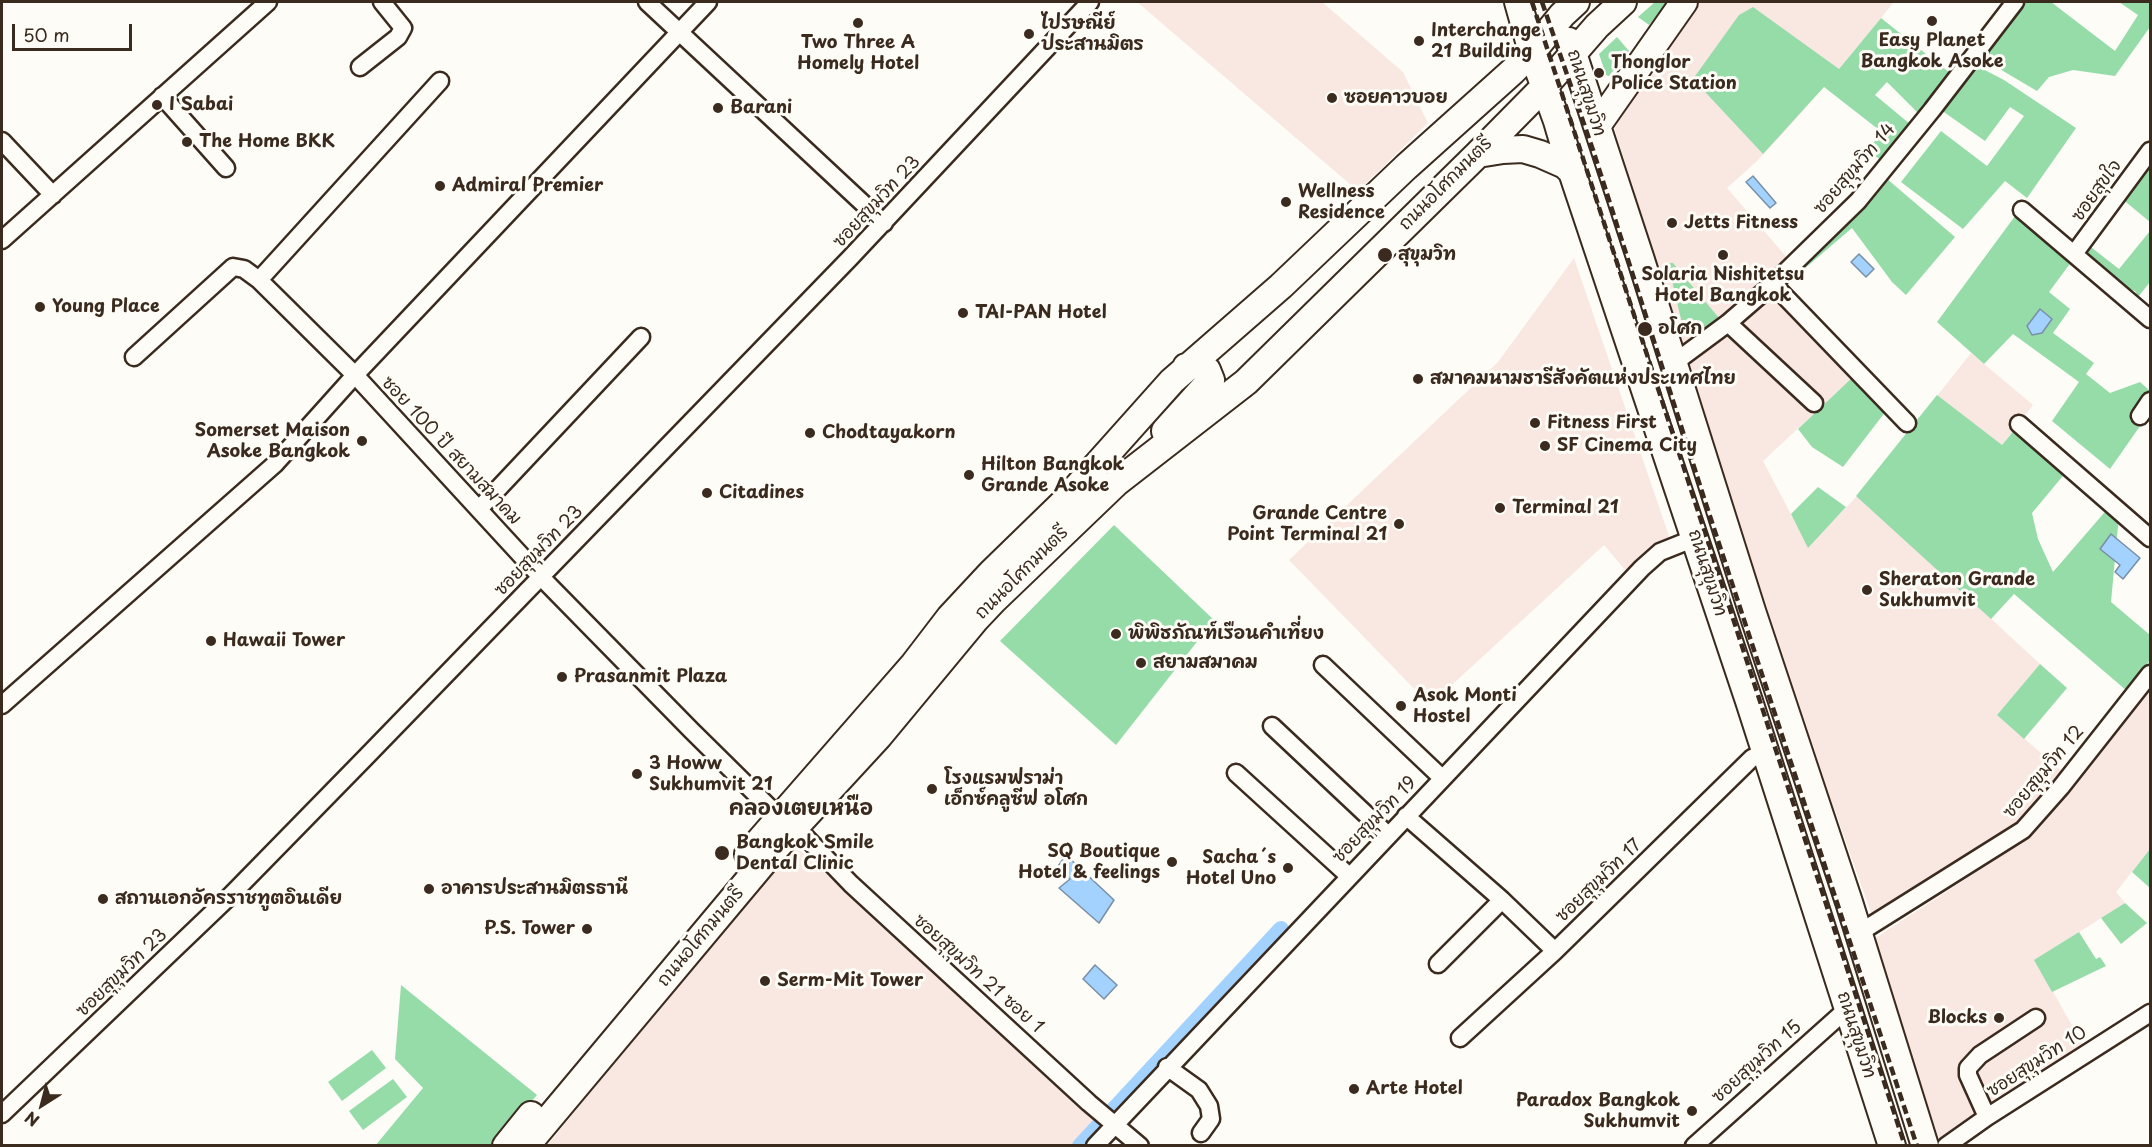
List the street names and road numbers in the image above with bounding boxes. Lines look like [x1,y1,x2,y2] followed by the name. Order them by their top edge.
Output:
[1562,47,1610,139] street label: ถนนสุขุมวิท
[1810,119,1900,219] street label: ซอยสุขุมวิท 14
[1395,133,1497,235] street label: ถนนอโศกมนตรี
[829,152,925,252] street label: ซอยสุขุมวิท 23
[2067,156,2127,226] street label: ซอยสุขใจ
[376,372,526,530] street label: ซอย 100 ปี สยามสมาคม
[490,501,588,601] street label: ซอยสุขุมวิท 23
[971,522,1073,624] street label: ถนนอโศกมนตรี
[1683,527,1731,619] street label: ถนนสุขุมวิท
[1999,721,2089,823] street label: ซอยสุขุมวิท 12
[1328,772,1422,868] street label: ซอยสุขุมวิท 19
[1552,835,1646,927] street label: ซอยสุขุมวิท 17
[653,883,749,991] street label: ถนนอโศกมนตรี
[909,910,1047,1038] street label: ซอยสุขุมวิท 21 ซอย 1
[72,924,172,1022] street label: ซอยสุขุมวิท 23
[1832,989,1880,1081] street label: ถนนสุขุมวิท
[1708,1016,1806,1108] street label: ซอยสุขุมวิท 15
[1983,1022,2091,1102] street label: ซอยสุขุมวิท 10

